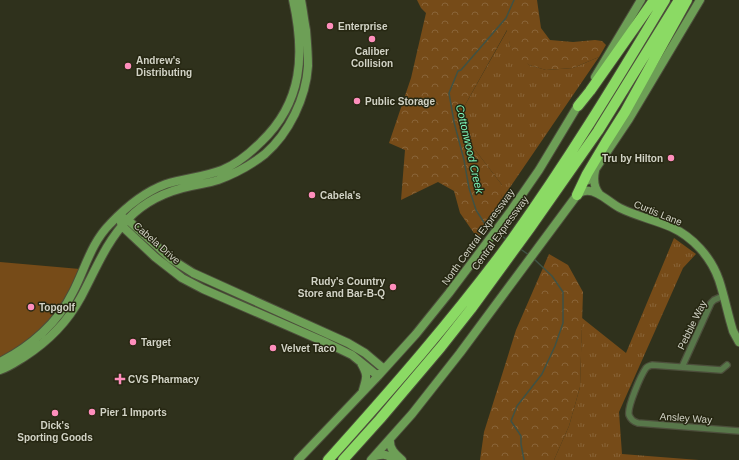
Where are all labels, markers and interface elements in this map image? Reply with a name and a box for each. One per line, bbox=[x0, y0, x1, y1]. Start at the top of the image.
marker: Enterprise bbox=[325, 21, 335, 31]
place label: Enterprise bbox=[338, 21, 388, 32]
marker: Caliber Collision bbox=[367, 34, 377, 44]
place label: Caliber Collision bbox=[351, 46, 393, 69]
place label: Andrew's Distributing bbox=[136, 55, 192, 78]
marker: Andrew's Distributing bbox=[123, 61, 133, 71]
marker: Public Storage bbox=[352, 96, 362, 106]
place label: Public Storage bbox=[365, 96, 435, 107]
water label: Cottonwood Creek bbox=[454, 103, 486, 195]
place label: Tru by Hilton bbox=[602, 153, 663, 164]
marker: Tru by Hilton bbox=[666, 153, 676, 163]
street label: North Central Expressway bbox=[439, 187, 517, 287]
marker: Cabela's bbox=[307, 190, 317, 200]
place label: Cabela's bbox=[320, 190, 361, 201]
street label: Central Expressway bbox=[469, 194, 531, 272]
street label: Curtis Lane bbox=[632, 198, 684, 228]
street label: Cabela Drive bbox=[132, 220, 183, 266]
place label: Rudy's Country Store and Bar-B-Q bbox=[298, 276, 385, 299]
marker: Rudy's Country Store and Bar-B-Q bbox=[388, 282, 398, 292]
street label: Pebble Way bbox=[675, 299, 709, 351]
marker: Topgolf bbox=[26, 302, 36, 312]
place label: Topgolf bbox=[39, 302, 76, 313]
marker: Target bbox=[128, 337, 138, 347]
place label: Target bbox=[141, 337, 171, 348]
marker: Velvet Taco bbox=[268, 343, 278, 353]
place label: Velvet Taco bbox=[281, 343, 335, 354]
marker: CVS Pharmacy bbox=[115, 374, 125, 384]
place label: CVS Pharmacy bbox=[128, 374, 200, 385]
marker: Pier 1 Imports bbox=[87, 407, 97, 417]
place label: Pier 1 Imports bbox=[100, 407, 167, 418]
marker: Dick's Sporting Goods bbox=[50, 408, 60, 418]
street label: Ansley Way bbox=[659, 411, 713, 425]
place label: Dick's Sporting Goods bbox=[17, 420, 93, 443]

